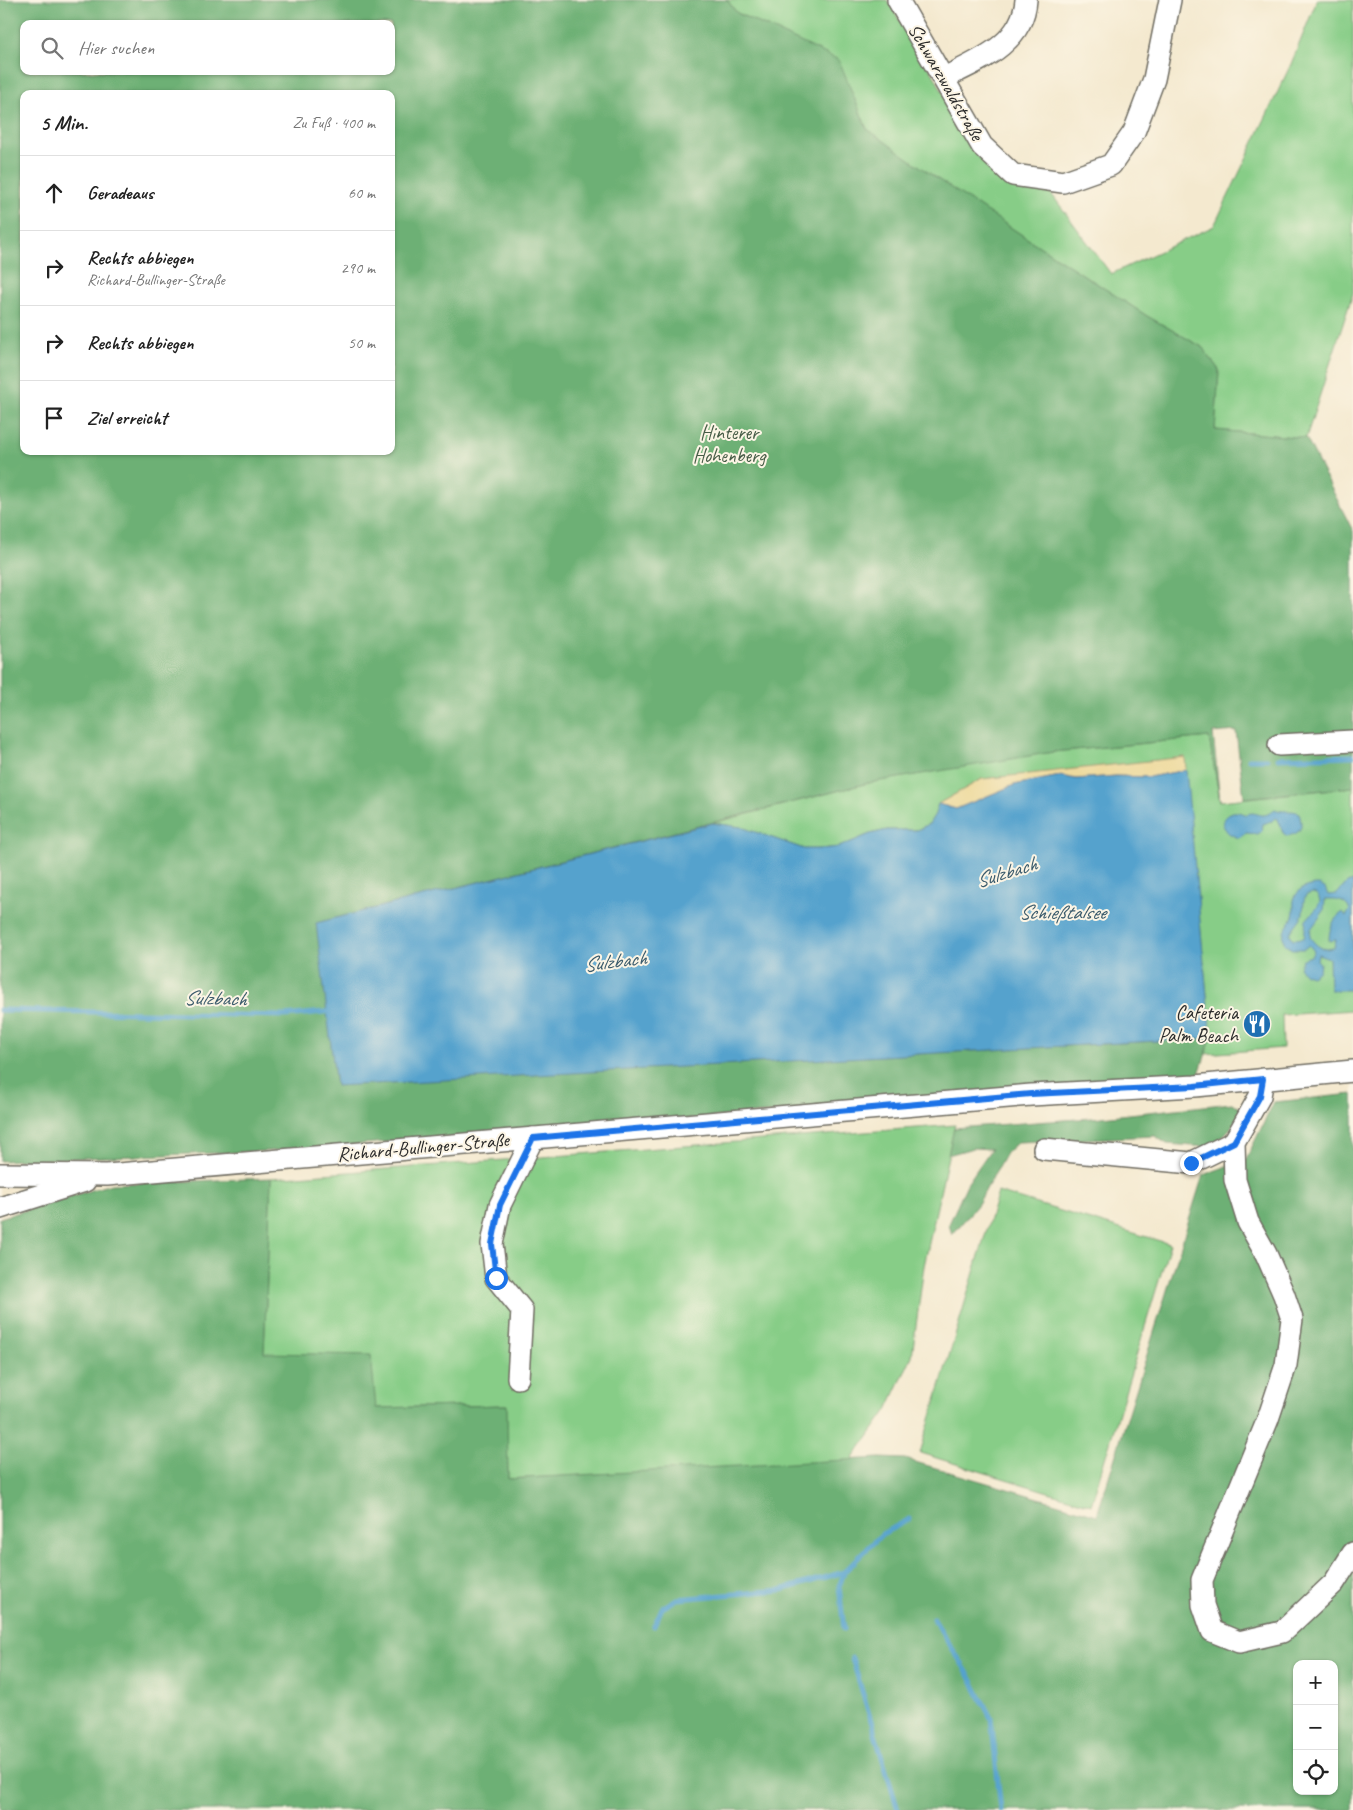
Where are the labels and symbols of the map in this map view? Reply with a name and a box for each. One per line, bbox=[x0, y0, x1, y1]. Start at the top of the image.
street label: Schwarzwaldstraße bbox=[902, 19, 990, 146]
park label: Hinterer Hohenberg bbox=[693, 420, 767, 468]
water label: Sulzbach bbox=[972, 850, 1041, 894]
water label: Schießtalsee bbox=[1019, 899, 1108, 925]
water label: Sulzbach bbox=[582, 944, 649, 978]
water label: Sulzbach bbox=[184, 984, 248, 1012]
place label: Cafeteria Palm Beach bbox=[1159, 1000, 1240, 1048]
restaurant icon: Cafeteria Palm Beach bbox=[1242, 1009, 1272, 1039]
street label: Richard-Bullinger-Straße bbox=[336, 1127, 511, 1167]
route end bbox=[1180, 1152, 1203, 1175]
route start bbox=[485, 1267, 508, 1290]

